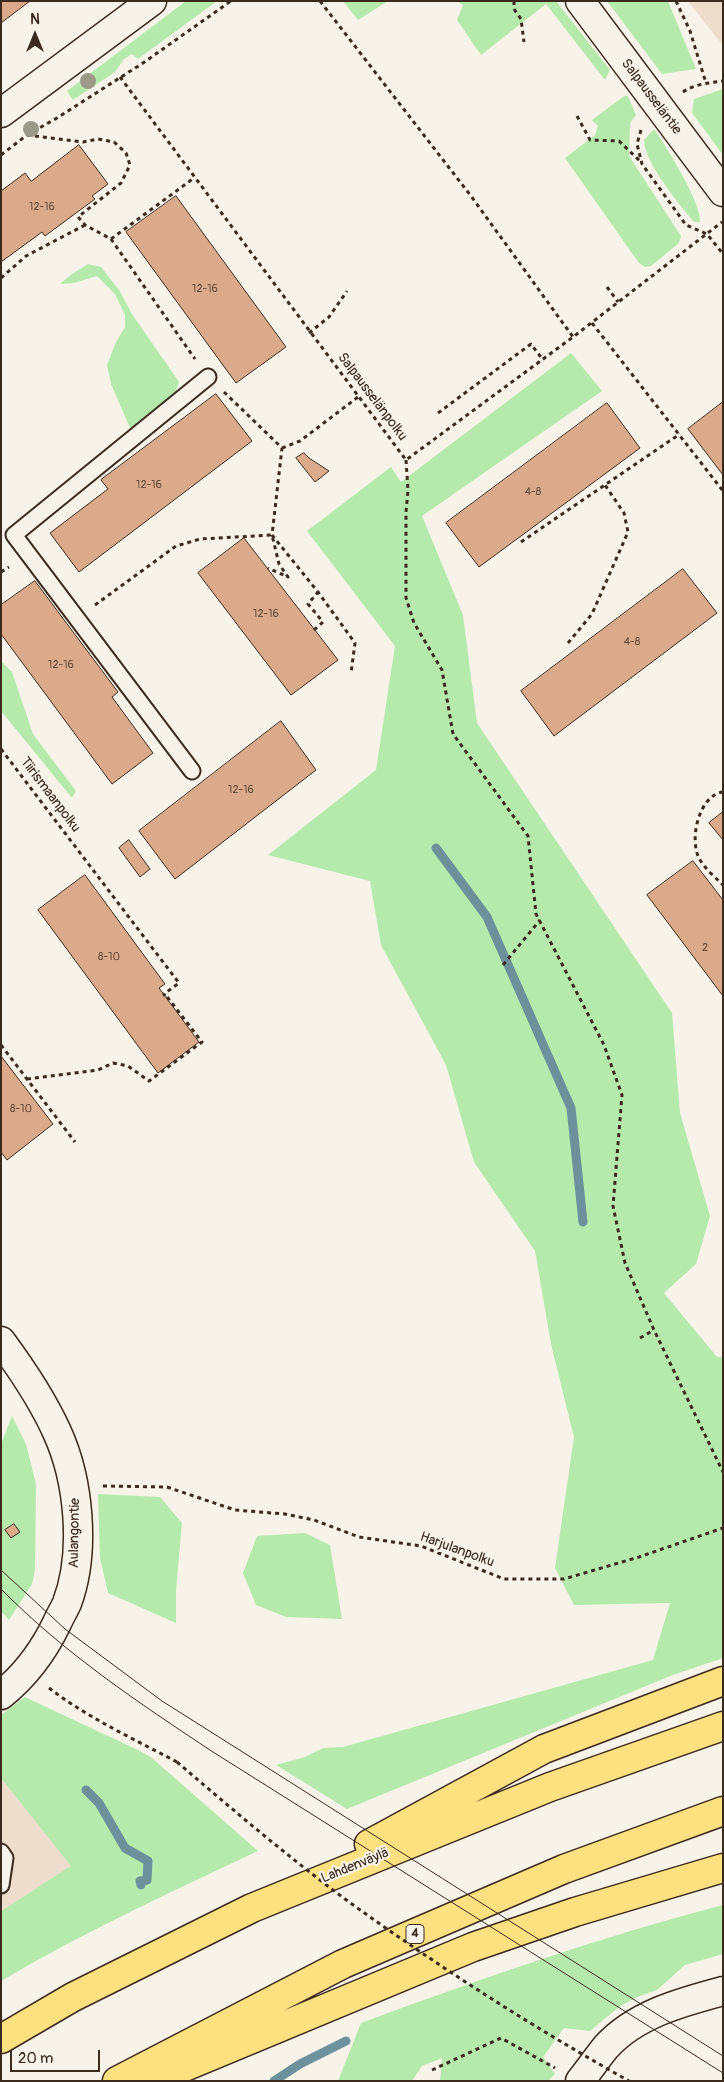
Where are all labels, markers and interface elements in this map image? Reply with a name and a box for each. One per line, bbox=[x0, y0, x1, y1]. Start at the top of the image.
north arrow bbox=[10, 10, 60, 60]
text: N bbox=[30, 11, 40, 28]
street label: Salpausseläntie bbox=[617, 56, 685, 138]
house number: 12-16 bbox=[29, 200, 55, 214]
house number: 12-16 bbox=[192, 282, 218, 296]
street label: Salpausselänpolku bbox=[334, 350, 410, 444]
house number: 12-16 bbox=[136, 478, 162, 492]
house number: 4-8 bbox=[525, 485, 541, 499]
house number: 12-16 bbox=[253, 607, 279, 621]
house number: 4-8 bbox=[624, 635, 640, 649]
house number: 12-16 bbox=[48, 658, 74, 672]
street label: Tiirismaanpolku bbox=[16, 754, 84, 836]
house number: 12-16 bbox=[228, 783, 254, 797]
house number: 2 bbox=[702, 941, 708, 955]
house number: 8-10 bbox=[98, 950, 120, 964]
house number: 8-10 bbox=[10, 1102, 32, 1116]
street label: Aulangontie bbox=[66, 1498, 84, 1568]
street label: Harjulanpolku bbox=[417, 1529, 497, 1571]
street label: Lahdenväylä bbox=[319, 1845, 391, 1887]
road number: 4 bbox=[406, 1925, 424, 1944]
scale bar bbox=[12, 2040, 102, 2072]
text: 20 m bbox=[18, 2049, 53, 2068]

